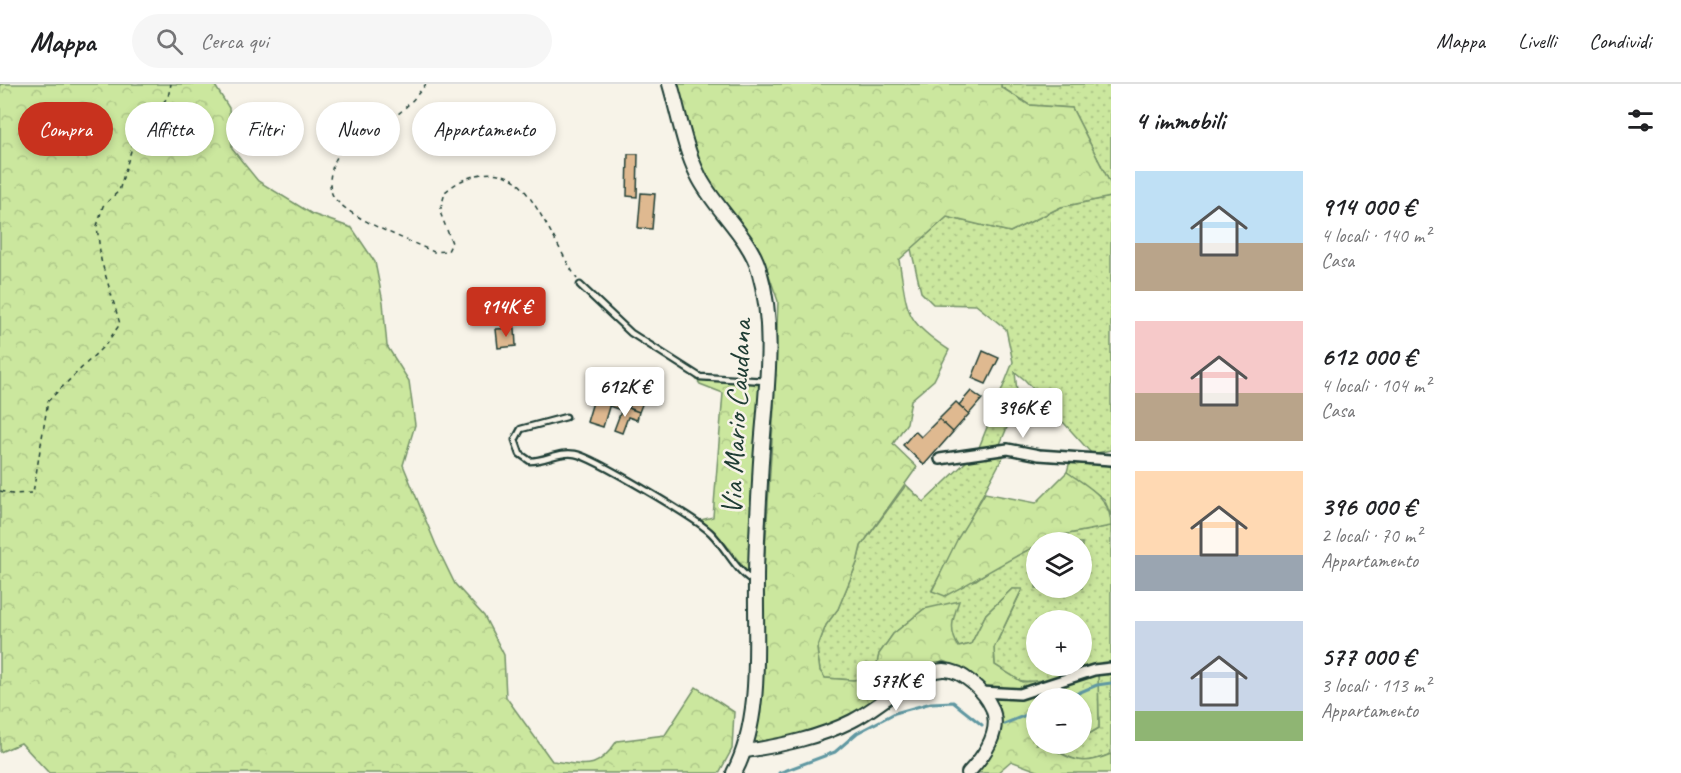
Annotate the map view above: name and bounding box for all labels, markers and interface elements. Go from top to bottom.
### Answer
search box [132,14,552,68]
text: Mappa [30,24,96,59]
icon: search [153,25,186,58]
text: Cerca qui [201,27,268,55]
text: Mappa [1436,28,1485,54]
text: Livelli [1518,28,1556,54]
text: Condividi [1589,28,1651,54]
chip: Compra [18,102,113,156]
chip: Affitta [125,102,214,156]
chip: Filtri [226,102,304,156]
chip: Nuovo [316,102,400,156]
chip: Appartamento [412,102,556,156]
text: 4 immobili [1135,104,1225,137]
icon: filters [1624,104,1657,137]
text: 914 000 € [1321,190,1415,223]
icon: home [1183,195,1255,267]
text: 4 locali · 140 m² [1321,223,1430,248]
text: Casa [1321,248,1354,273]
pin: 914K € [457,287,555,338]
text: 914K € [481,294,531,319]
street label: Via Mario Caudana [712,316,760,516]
text: 612 000 € [1321,340,1416,373]
icon: home [1183,345,1255,417]
pin: 612K € [576,367,674,418]
text: 4 locali · 104 m² [1321,373,1430,398]
text: 612K € [599,374,651,399]
pin: 396K € [974,388,1072,439]
text: 396K € [997,395,1049,420]
text: Casa [1321,398,1354,423]
text: 396 000 € [1321,490,1416,523]
icon: home [1183,495,1255,567]
text: 2 locali · 70 m² [1321,523,1421,548]
map controls [1026,532,1092,754]
button: layers [1026,532,1092,598]
text: Appartamento [1321,548,1418,573]
button: + [1026,610,1092,676]
text: 577 000 € [1321,640,1415,673]
icon: home [1183,645,1255,717]
pin: 577K € [847,661,945,712]
text: 577K € [871,668,921,693]
text: 3 locali · 113 m² [1321,673,1430,698]
button: − [1026,688,1092,754]
text: Appartamento [1321,698,1418,723]

